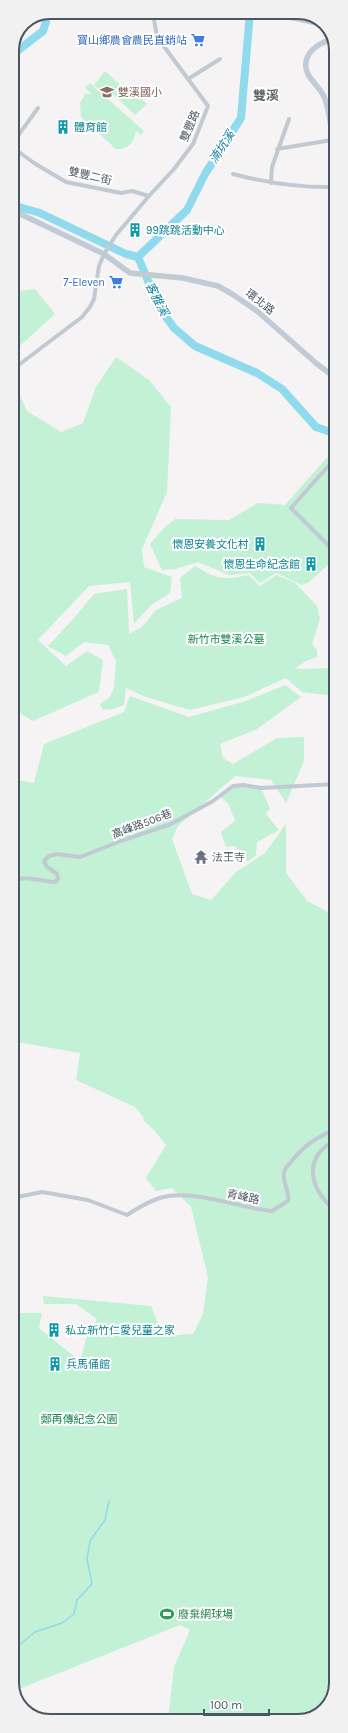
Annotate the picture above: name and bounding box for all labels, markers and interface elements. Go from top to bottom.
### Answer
supermarket icon: 寶山鄉農會農民直銷站 [190,32,206,48]
place label: 寶山鄉農會農民直銷站 [77,34,187,47]
school or university icon: 雙溪國小 [99,84,115,100]
place label: 雙溪國小 [118,86,162,99]
district label: 雙溪 [253,88,279,103]
street label: 雙豐路 [178,108,202,144]
building icon: 體育館 [55,119,71,135]
place label: 體育館 [74,121,107,134]
water label: 湳坑溪 [206,126,239,166]
street label: 雙豐二街 [67,165,113,187]
building icon: 99跳跳活動中心 [127,222,143,238]
place label: 99跳跳活動中心 [146,224,225,237]
supermarket icon: 7-Eleven [108,274,124,290]
place label: 7-Eleven [63,276,105,289]
water label: 客雅溪 [143,280,172,320]
street label: 環北路 [243,287,277,317]
building icon: 懷恩安養文化村 [252,536,268,552]
place label: 懷恩安養文化村 [172,538,249,551]
building icon: 懷恩生命紀念館 [303,556,319,572]
place label: 懷恩生命紀念館 [223,558,300,571]
park label: 新竹市雙溪公墓 [188,633,265,646]
street label: 高峰路506巷 [110,807,174,841]
temple icon: 法王寺 [193,849,209,865]
place label: 法王寺 [212,851,245,864]
street label: 青峰路 [226,1187,260,1207]
building icon: 私立新竹仁愛兒童之家 [46,1322,62,1338]
place label: 私立新竹仁愛兒童之家 [65,1324,175,1337]
building icon: 兵馬俑館 [47,1356,63,1372]
place label: 兵馬俑館 [66,1358,110,1371]
park label: 鄭再傳紀念公園 [41,1413,118,1426]
sports icon: 廢棄網球場 [159,1606,175,1622]
place label: 廢棄網球場 [178,1608,233,1621]
scale bar [204,1691,269,1717]
text: 100 m [210,1698,242,1712]

